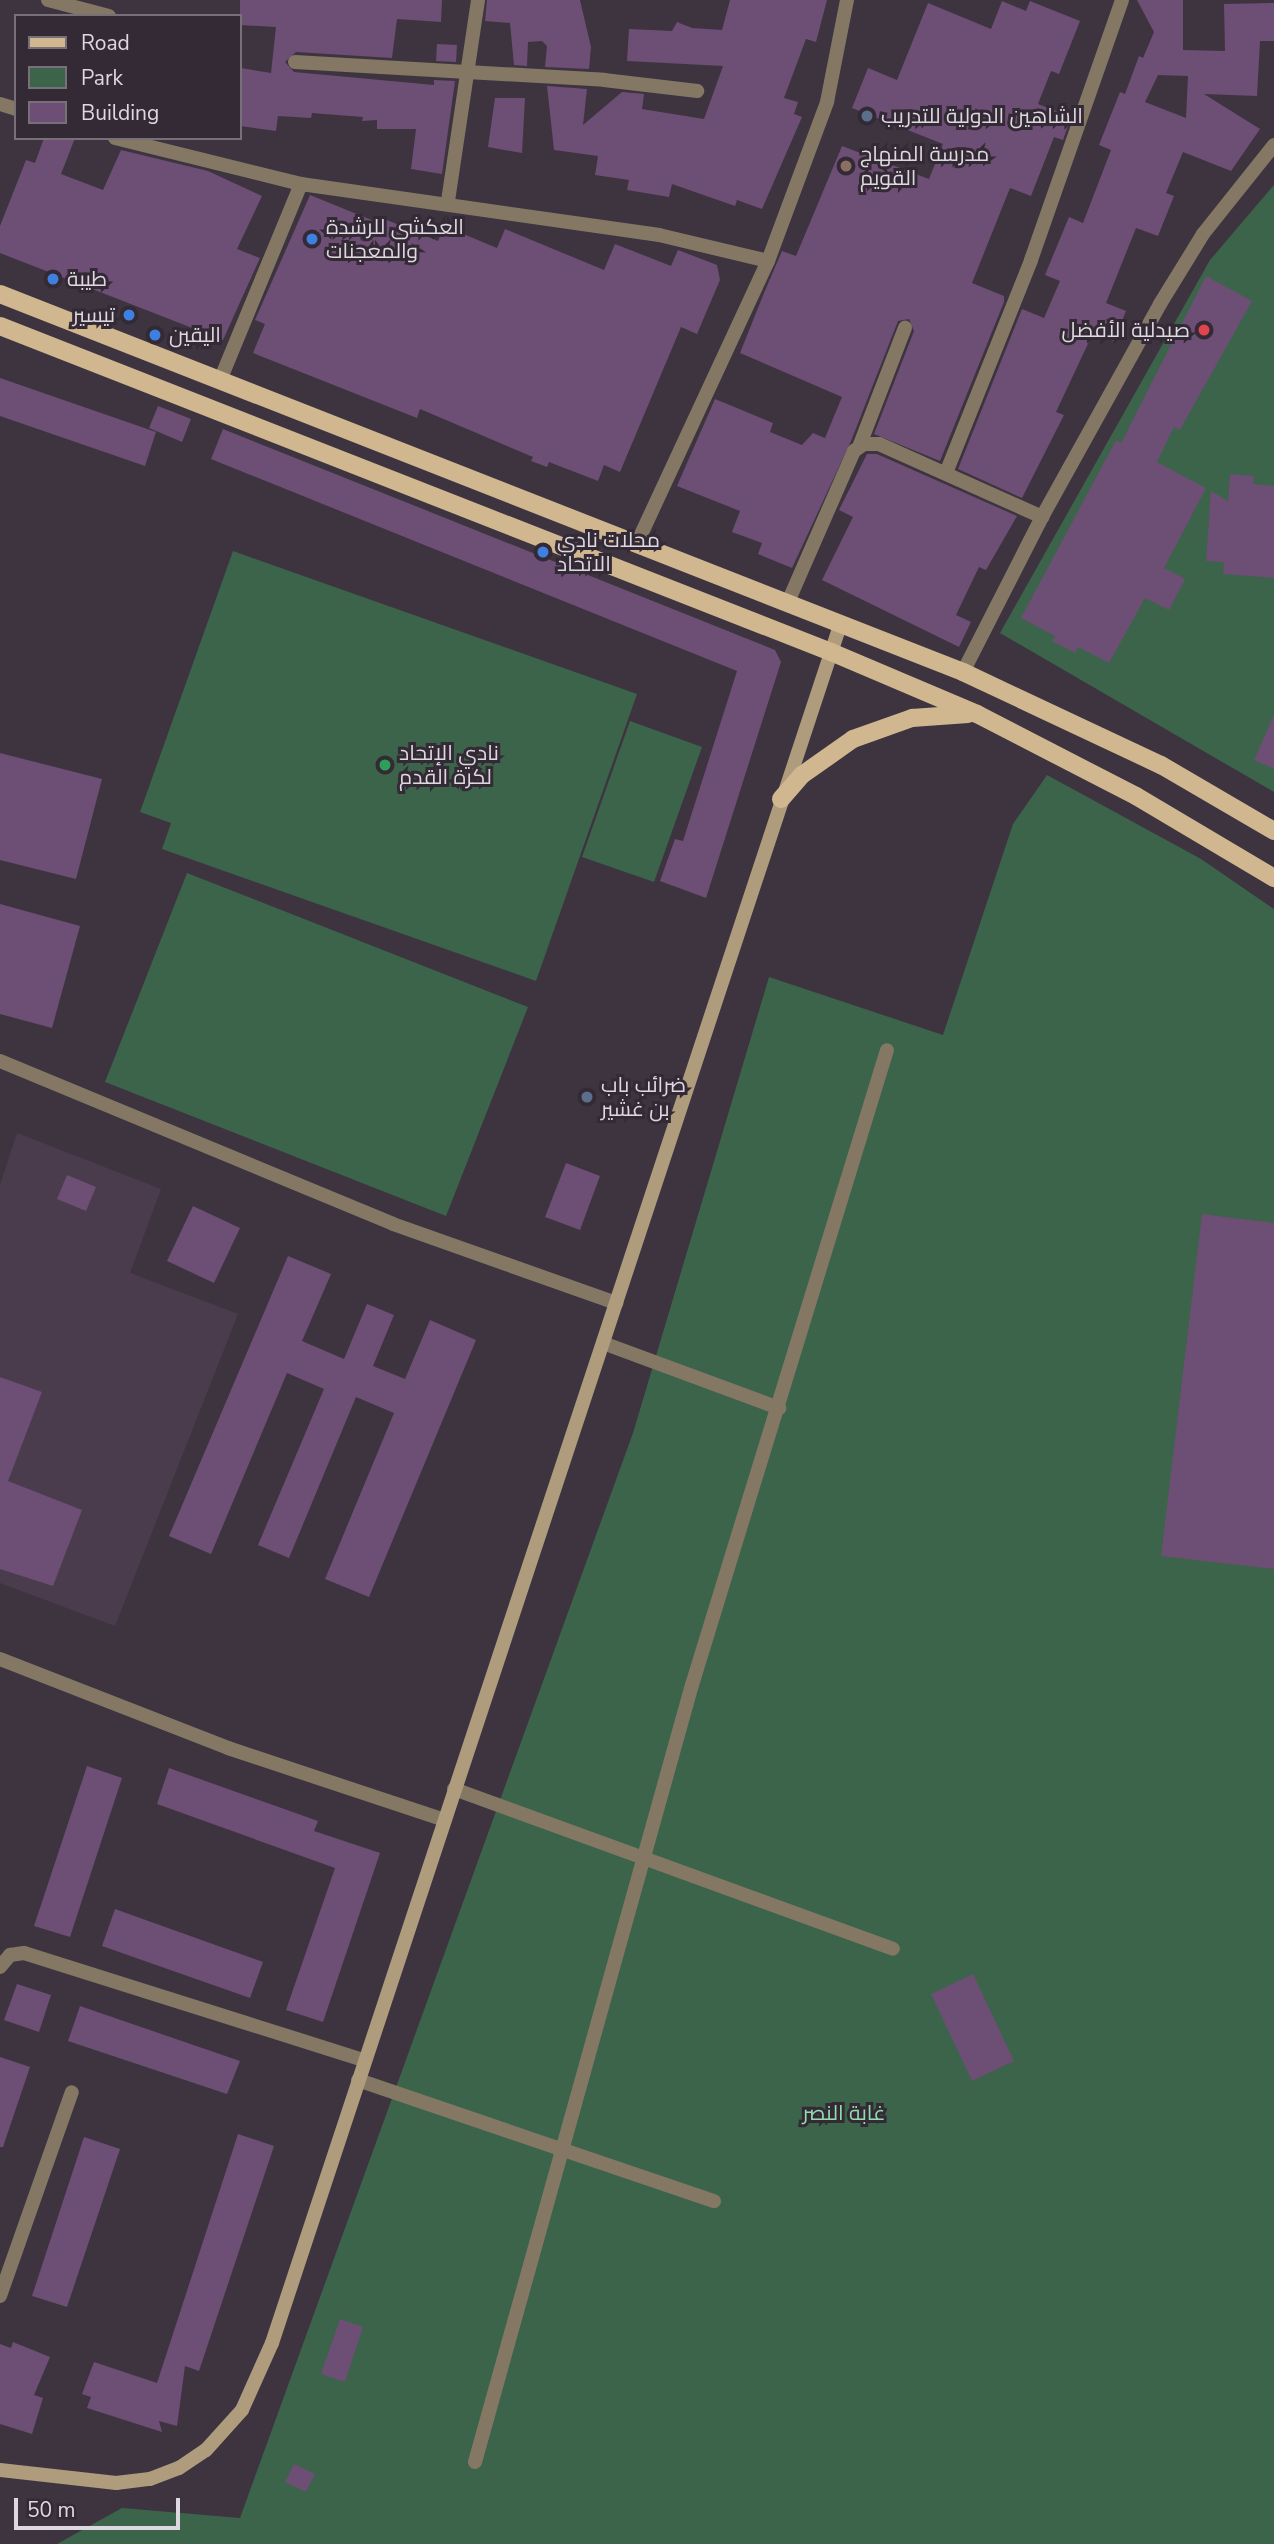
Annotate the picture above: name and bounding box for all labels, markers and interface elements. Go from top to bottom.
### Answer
legend [14,14,242,140]
text: Road [81,29,130,57]
text: Park [81,64,123,92]
text: Building [81,99,159,127]
place label: الشاهين الدولية للتدريب [881,103,1083,129]
marker: الشاهين الدولية للتدريب [859,108,875,124]
place label: مدرسة المنهاج القويم [860,141,989,191]
marker: مدرسة المنهاج القويم [838,158,854,174]
place label: العكشي للرشدة والمعجنات [326,214,464,264]
marker: العكشي للرشدة والمعجنات [304,231,320,247]
place label: طيبة [67,266,107,292]
marker: طيبة [45,271,61,287]
place label: تيسير [73,302,115,328]
marker: تيسير [121,307,137,323]
place label: صيدلية الأفضل [1061,317,1190,343]
place label: اليقين [169,322,221,348]
marker: صيدلية الأفضل [1196,322,1212,338]
marker: اليقين [147,327,163,343]
place label: محلات نادي الاتحاد [557,527,660,577]
marker: محلات نادي الاتحاد [535,544,551,560]
place label: نادي الإتحاد لكرة القدم [399,740,499,790]
marker: نادي الإتحاد لكرة القدم [377,757,393,773]
place label: ضرائب باب بن غشير [601,1072,686,1122]
marker: ضرائب باب بن غشير [579,1089,595,1105]
park label: غابة النصر [803,2100,885,2126]
scale bar [18,2484,184,2528]
text: 50 m [27,2496,76,2524]

